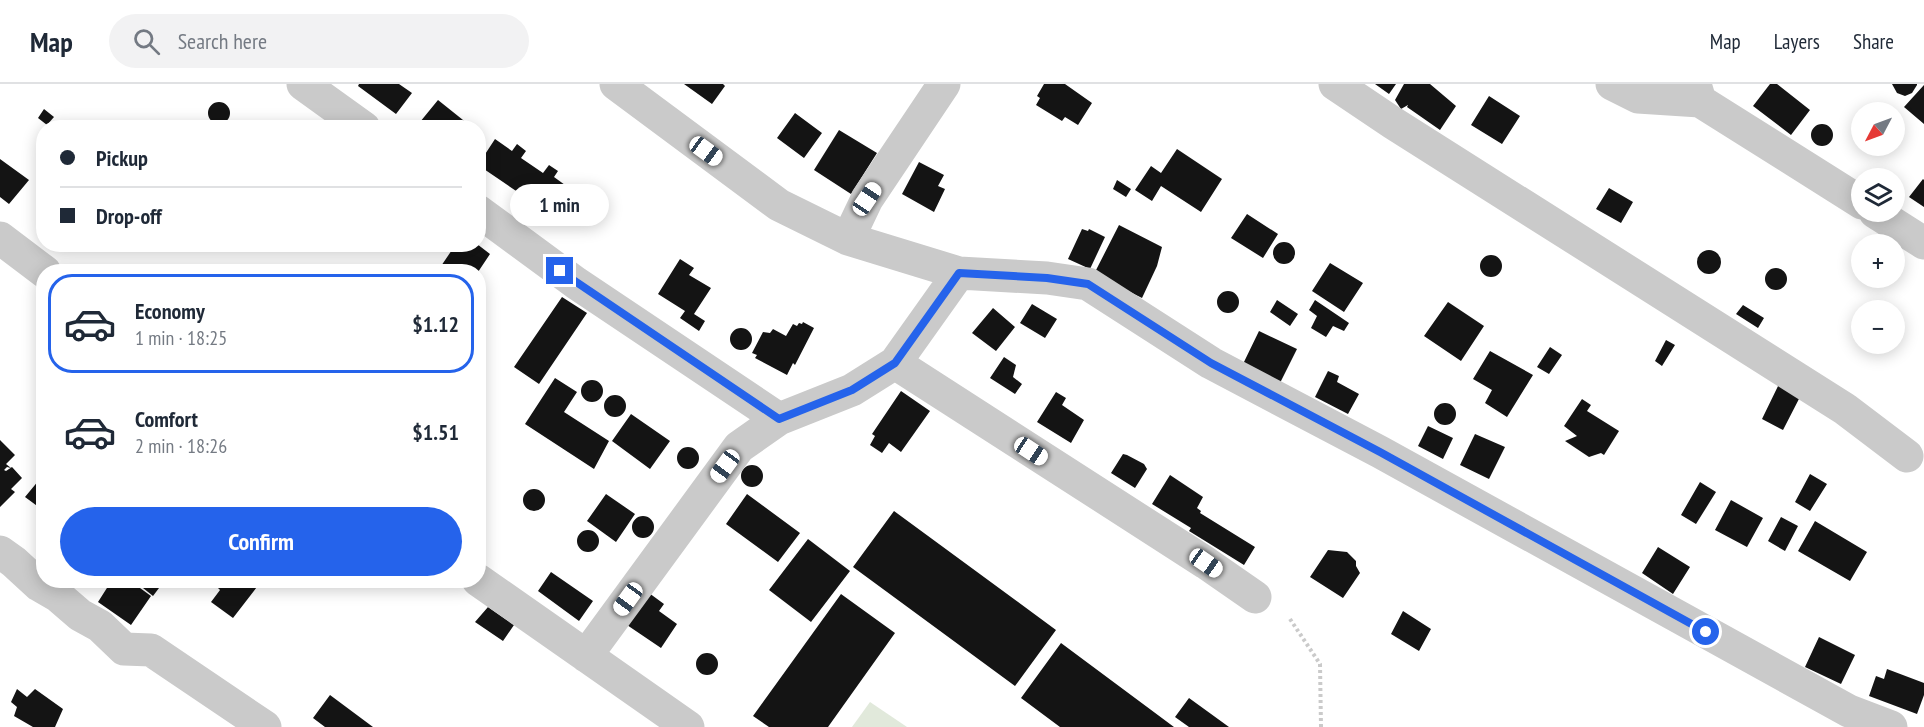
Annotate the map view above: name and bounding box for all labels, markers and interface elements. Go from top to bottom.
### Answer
search box [109,14,529,68]
text: Map [30,23,73,60]
icon: search [130,25,163,58]
text: Search here [178,27,267,55]
text: Map [1710,28,1741,55]
text: Layers [1774,28,1820,55]
text: Share [1853,28,1894,55]
north arrow [1851,102,1905,156]
map controls [1851,102,1905,354]
car [686,133,726,169]
text: Pickup [96,144,148,172]
button: layers [1851,168,1905,222]
car [849,179,885,219]
callout: 1 min [510,184,610,226]
text: 1 min [539,192,580,218]
text: Drop-off [96,202,162,230]
button: + [1851,234,1905,288]
route end [546,257,573,284]
icon: car [63,297,117,351]
text: Economy [135,297,205,325]
button: − [1851,300,1905,354]
text: $1.12 [412,310,459,338]
text: 1 min · 18:25 [135,325,227,351]
icon: car [63,405,117,459]
text: Comfort [135,405,198,433]
text: $1.51 [412,418,459,446]
text: 2 min · 18:26 [135,433,227,459]
car [1011,434,1051,468]
car [707,446,743,486]
button: Confirm [60,507,462,576]
car [1186,545,1226,581]
car [610,579,646,619]
route start [1692,618,1719,645]

